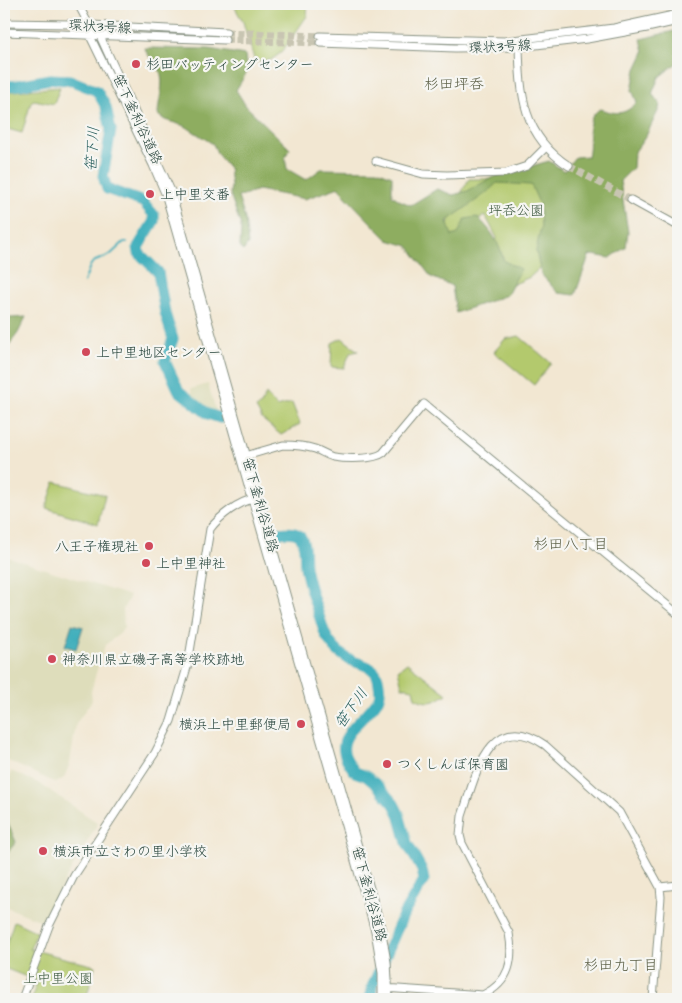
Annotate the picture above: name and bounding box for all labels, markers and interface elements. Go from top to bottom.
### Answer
street label: 環状3号線 [68,15,132,39]
street label: 環状3号線 [468,35,532,59]
place label: 杉田バッティングセンター [146,55,313,75]
marker: 杉田バッティングセンター [130,58,142,70]
street label: 笹下釜利谷道路 [107,71,167,168]
district label: 杉田坪呑 [424,74,484,95]
water label: 笹下川 [80,126,105,172]
place label: 上中里交番 [160,185,230,205]
marker: 上中里交番 [144,188,156,200]
park label: 坪呑公園 [488,201,544,221]
place label: 上中里地区センター [96,343,221,363]
marker: 上中里地区センター [80,346,92,358]
street label: 笹下釜利谷道路 [237,455,283,555]
district label: 杉田八丁目 [533,534,609,555]
place label: 八王子権現社 [55,537,139,557]
marker: 八王子権現社 [143,540,155,552]
place label: 上中里神社 [156,554,226,574]
marker: 上中里神社 [140,557,152,569]
place label: 神奈川県立磯子高等学校跡地 [62,650,244,670]
marker: 神奈川県立磯子高等学校跡地 [46,653,58,665]
water label: 笹下川 [330,684,373,733]
place label: 横浜上中里郵便局 [179,715,291,735]
marker: 横浜上中里郵便局 [295,718,307,730]
place label: つくしんぼ保育園 [397,755,509,775]
marker: つくしんぼ保育園 [381,758,393,770]
place label: 横浜市立さわの里小学校 [53,842,207,862]
street label: 笹下釜利谷道路 [347,844,391,944]
marker: 横浜市立さわの里小学校 [37,845,49,857]
district label: 杉田九丁目 [583,955,659,976]
park label: 上中里公園 [23,969,93,989]

